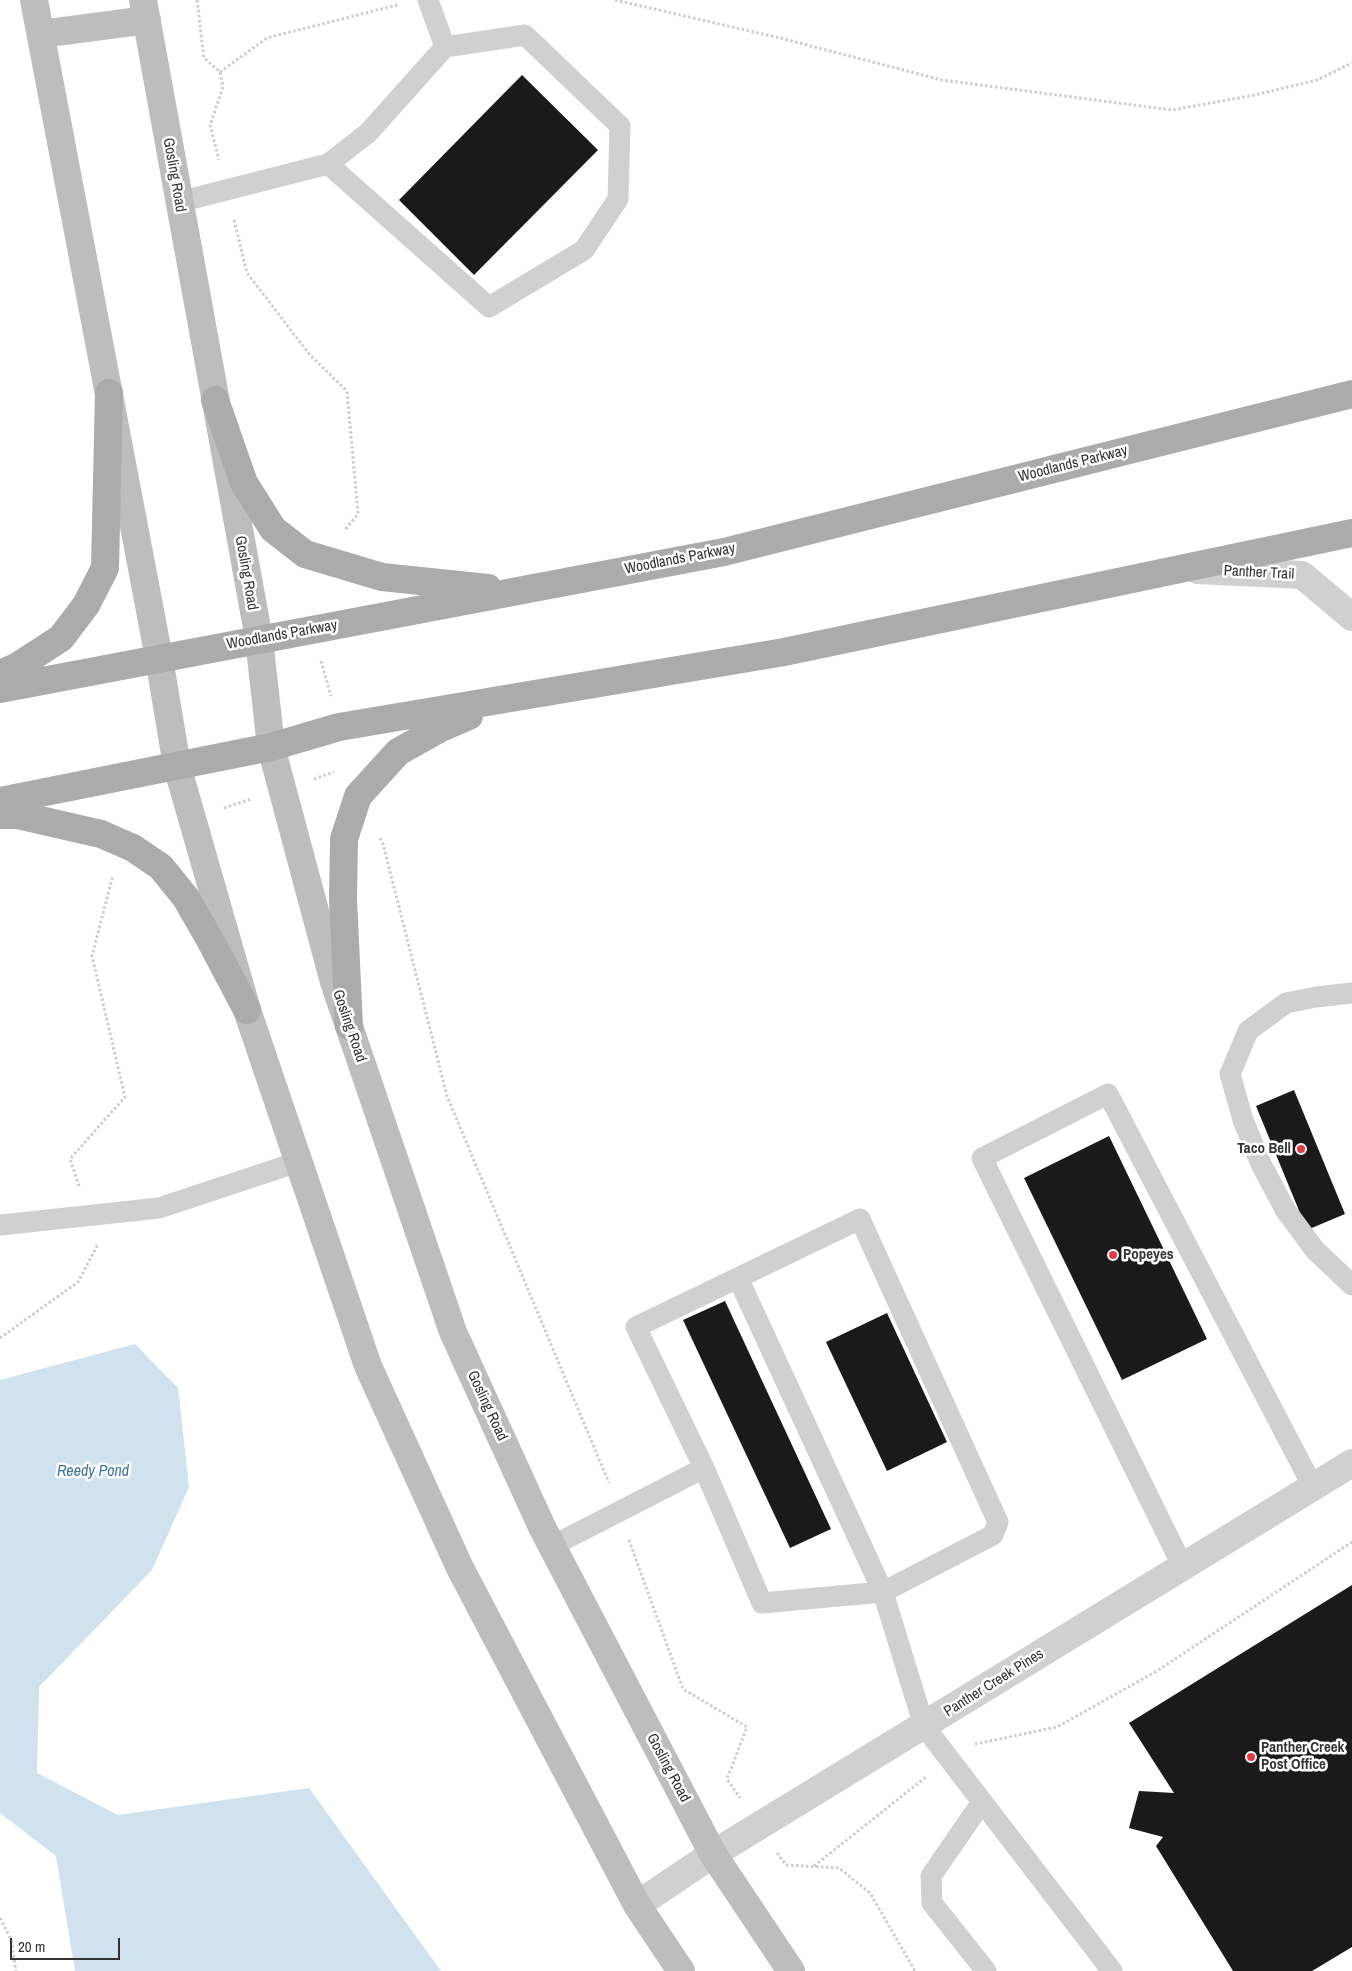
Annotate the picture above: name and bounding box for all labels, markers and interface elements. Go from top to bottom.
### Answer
street label: Gosling Road [159,136,189,214]
street label: Woodlands Parkway [1017,442,1129,486]
street label: Gosling Road [231,534,261,612]
street label: Woodlands Parkway [623,539,737,579]
street label: Panther Trail [1223,562,1295,584]
street label: Woodlands Parkway [225,616,339,654]
street label: Gosling Road [328,988,370,1064]
place label: Taco Bell [1237,1140,1291,1158]
marker: Taco Bell [1295,1143,1307,1155]
place label: Popeyes [1123,1246,1174,1264]
marker: Popeyes [1107,1249,1119,1261]
street label: Gosling Road [463,1368,511,1444]
water label: Reedy Pond [57,1462,129,1482]
street label: Panther Creek Pines [941,1645,1047,1721]
street label: Gosling Road [642,1731,694,1805]
place label: Panther Creek Post Office [1261,1739,1344,1774]
marker: Panther Creek Post Office [1245,1751,1257,1763]
scale bar [12,1928,122,1960]
text: 20 m [18,1936,45,1957]

